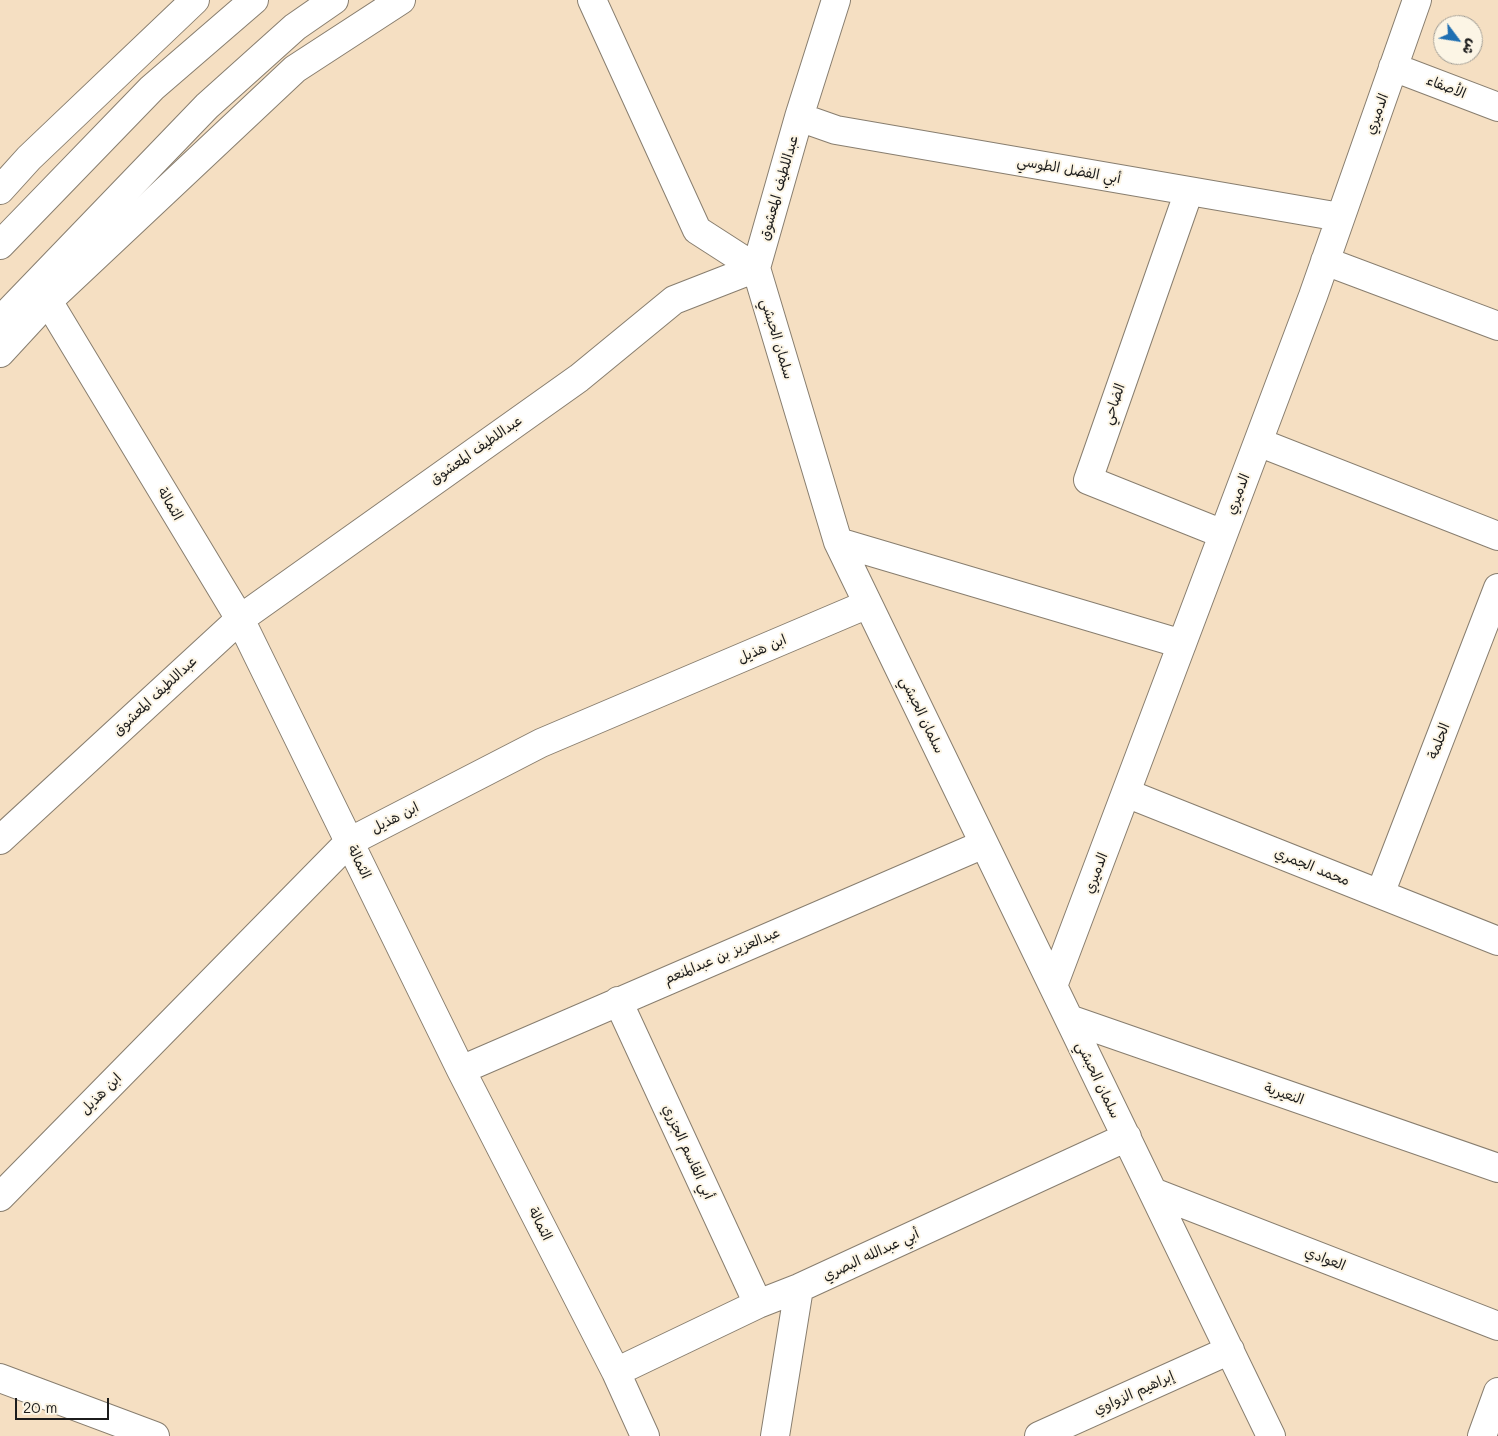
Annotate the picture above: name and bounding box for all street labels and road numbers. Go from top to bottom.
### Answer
street label: الأصفاء [1424,72,1468,102]
street label: الدميري [1362,91,1392,137]
street label: عبداللطيف المعشوق [756,134,802,242]
street label: أبي الفضل الطوسي [1016,153,1122,187]
street label: سلمان الحبشي [757,297,797,381]
street label: الضاحي [1099,381,1129,427]
street label: عبداللطيف المعشوق [427,412,525,488]
street label: الدميري [1223,471,1253,517]
street label: الثمالة [154,485,186,523]
street label: ابن هذيل [735,631,789,667]
street label: عبداللطيف المعشوق [110,653,200,739]
street label: سلمان الحبشي [896,674,948,756]
street label: الحلمة [1425,721,1453,761]
street label: ابن هذيل [368,799,422,837]
street label: الثمالة [344,842,374,882]
street label: محمد الجمري [1272,844,1352,890]
street label: الدميري [1081,850,1111,896]
street label: عبدالعزيز بن عبدالمنعم [662,924,782,988]
street label: سلمان الحبشي [1072,1039,1124,1121]
street label: ابن هذيل [77,1070,125,1118]
street label: النعيرية [1262,1079,1306,1109]
street label: أبي القاسم الجزري [659,1102,717,1202]
street label: الثمالة [525,1204,555,1244]
street label: أبي عبدالله البصري [820,1225,922,1285]
street label: العوادي [1302,1244,1348,1274]
street label: إبراهيم الزواوي [1091,1368,1177,1418]

